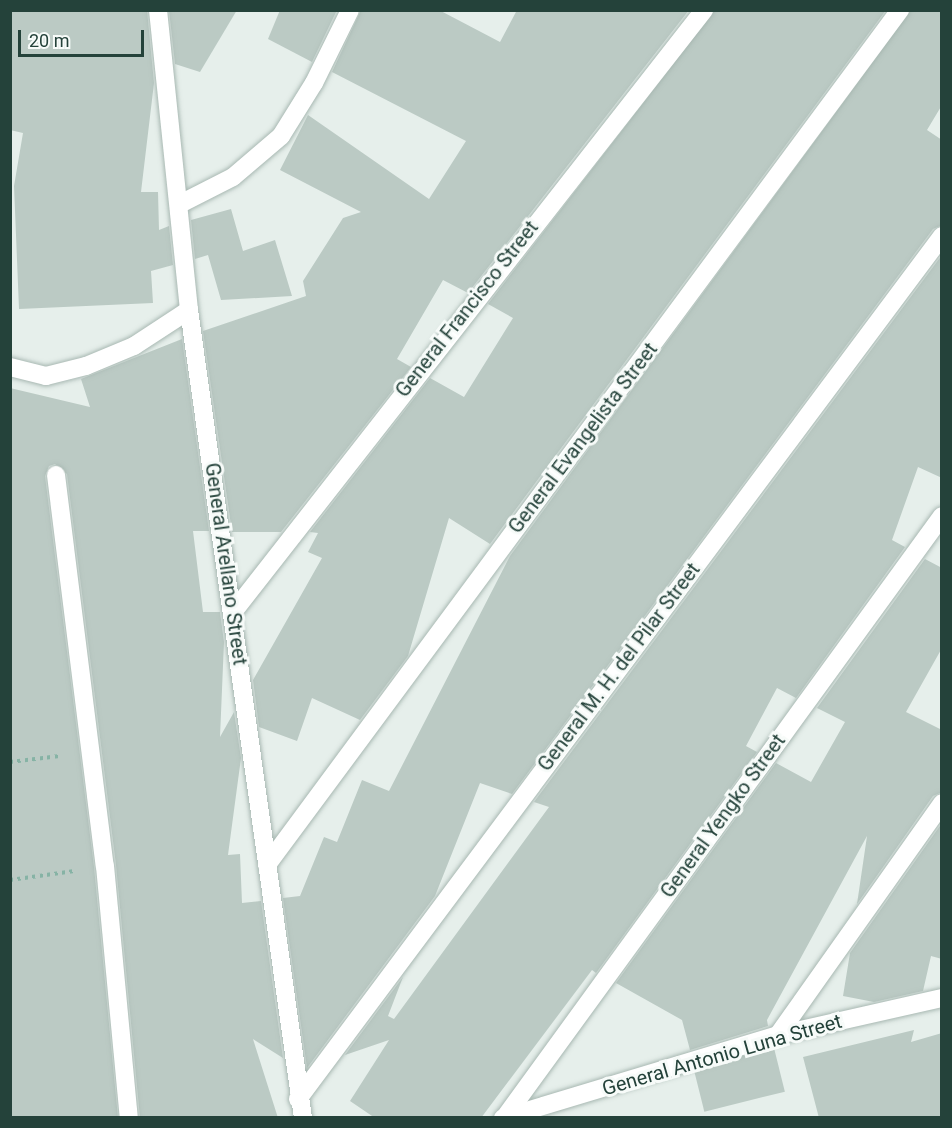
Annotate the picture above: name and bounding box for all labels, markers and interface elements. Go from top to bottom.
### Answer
scale bar [21,18,147,56]
text: 20 m [29,30,69,51]
street label: General Francisco Street [391,216,543,402]
street label: General Evangelista Street [503,338,663,538]
street label: General Arellano Street [200,461,252,667]
street label: General M. H. del Pilar Street [533,558,705,776]
street label: General Yengko Street [656,729,790,903]
street label: General Antonio Luna Street [599,1009,845,1101]

